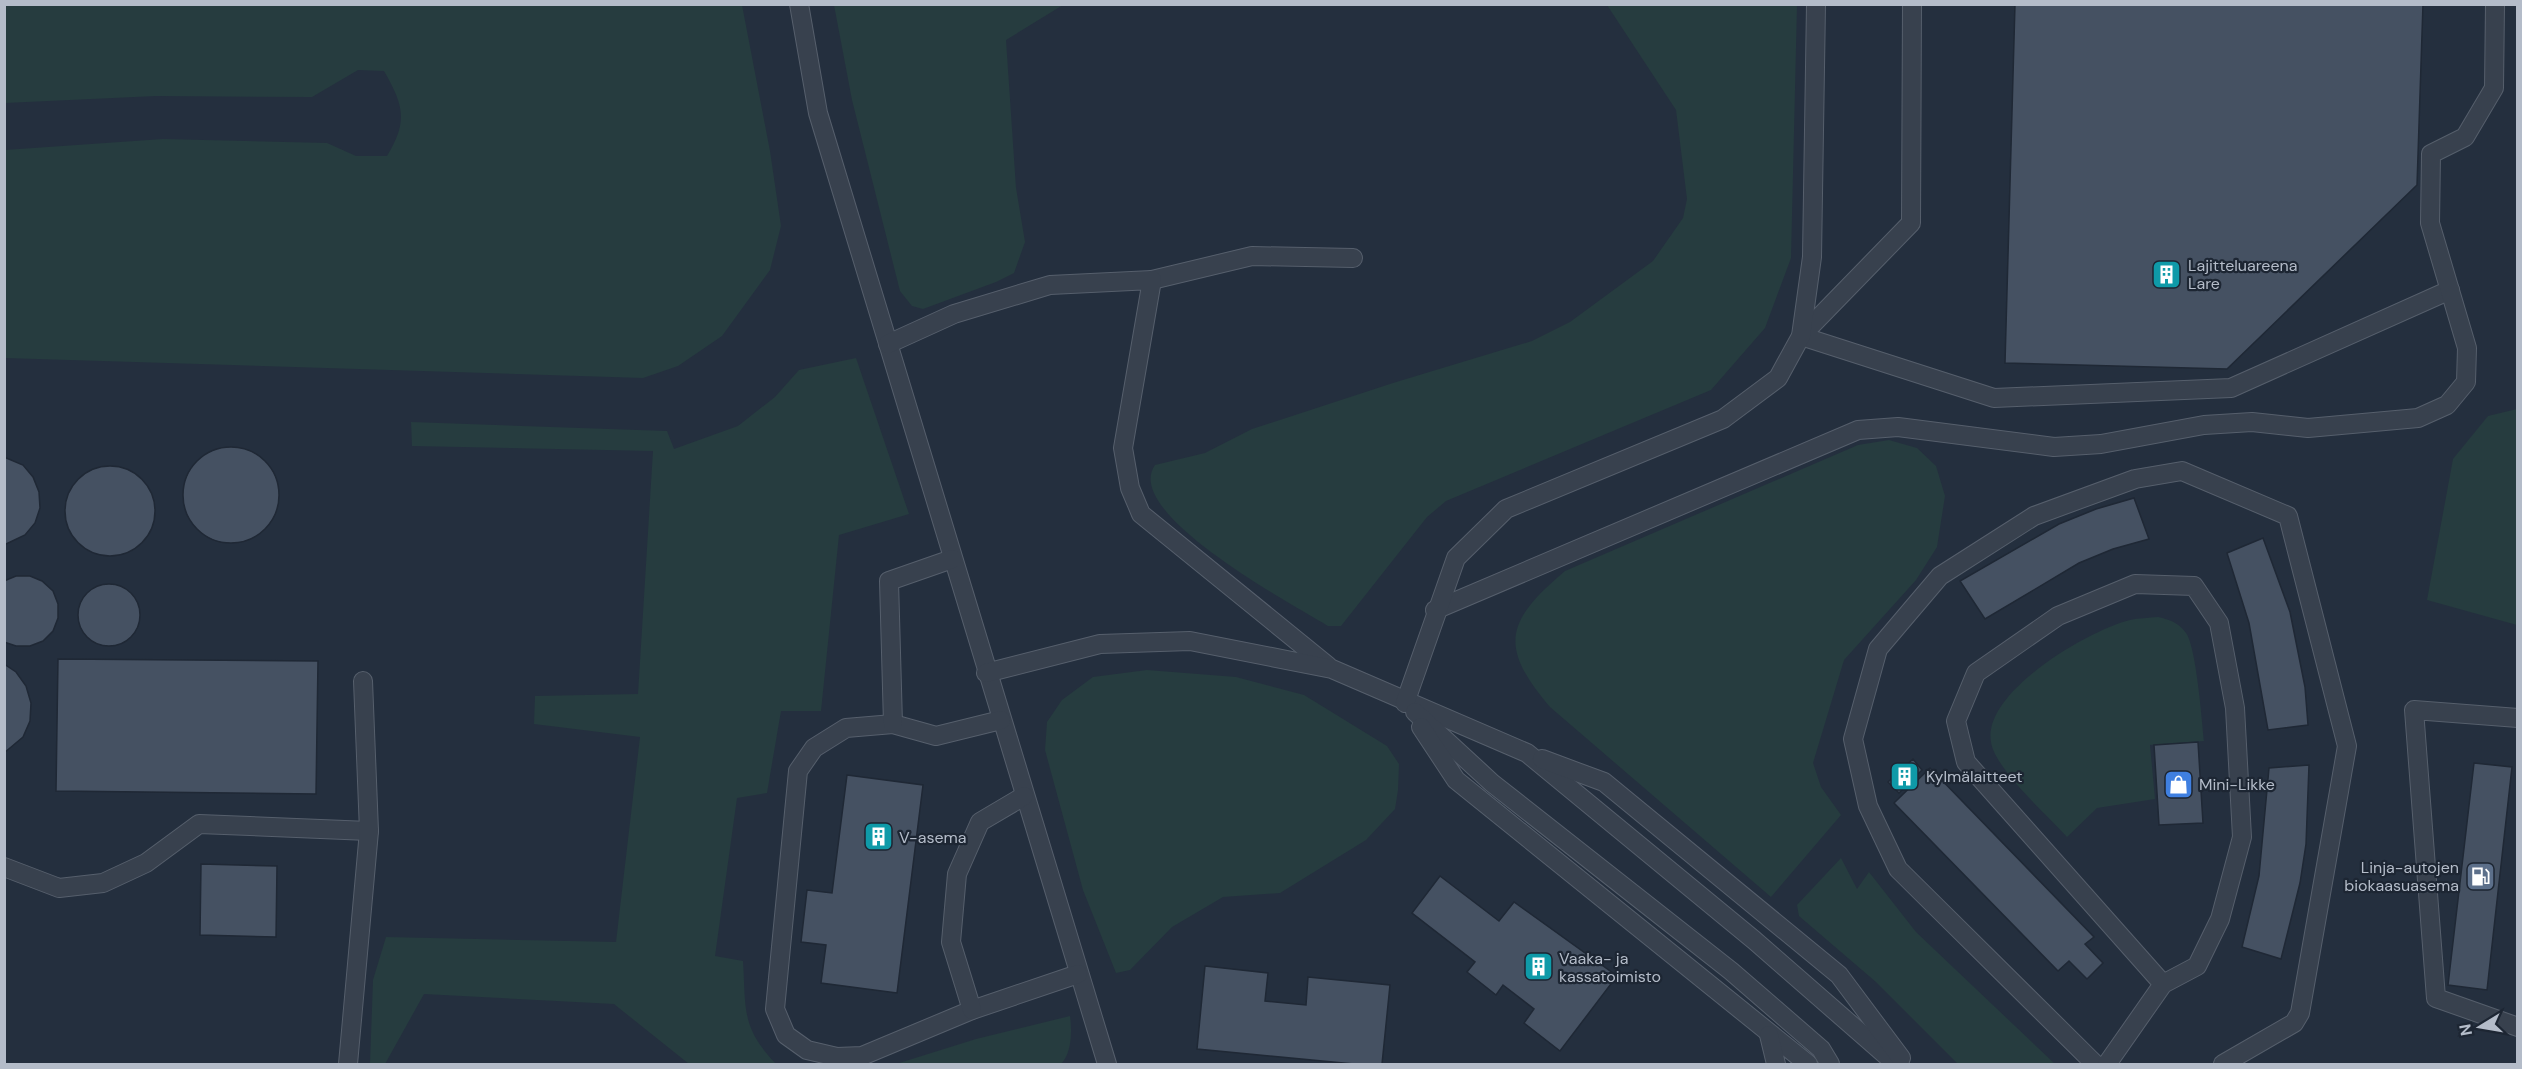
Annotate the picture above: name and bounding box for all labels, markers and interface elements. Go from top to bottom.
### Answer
place label: Lajitteluareena Lare [2188,255,2297,294]
building icon: Lajitteluareena Lare [2151,258,2183,290]
building icon: Kylmälaitteet [1889,760,1921,792]
place label: Kylmälaitteet [1926,766,2023,787]
shop icon: Mini-Likke [2162,768,2194,800]
place label: Mini-Likke [2199,774,2275,795]
building icon: V-asema [862,821,894,853]
place label: V-asema [899,827,967,848]
place label: Linja-autojen biokaasuasema [2344,857,2459,896]
fuel station icon: Linja-autojen biokaasuasema [2464,860,2496,892]
place label: Vaaka- ja kassatoimisto [1559,948,1661,987]
building icon: Vaaka- ja kassatoimisto [1522,951,1554,983]
north arrow [2450,997,2510,1057]
text: N [2454,1022,2477,1037]

